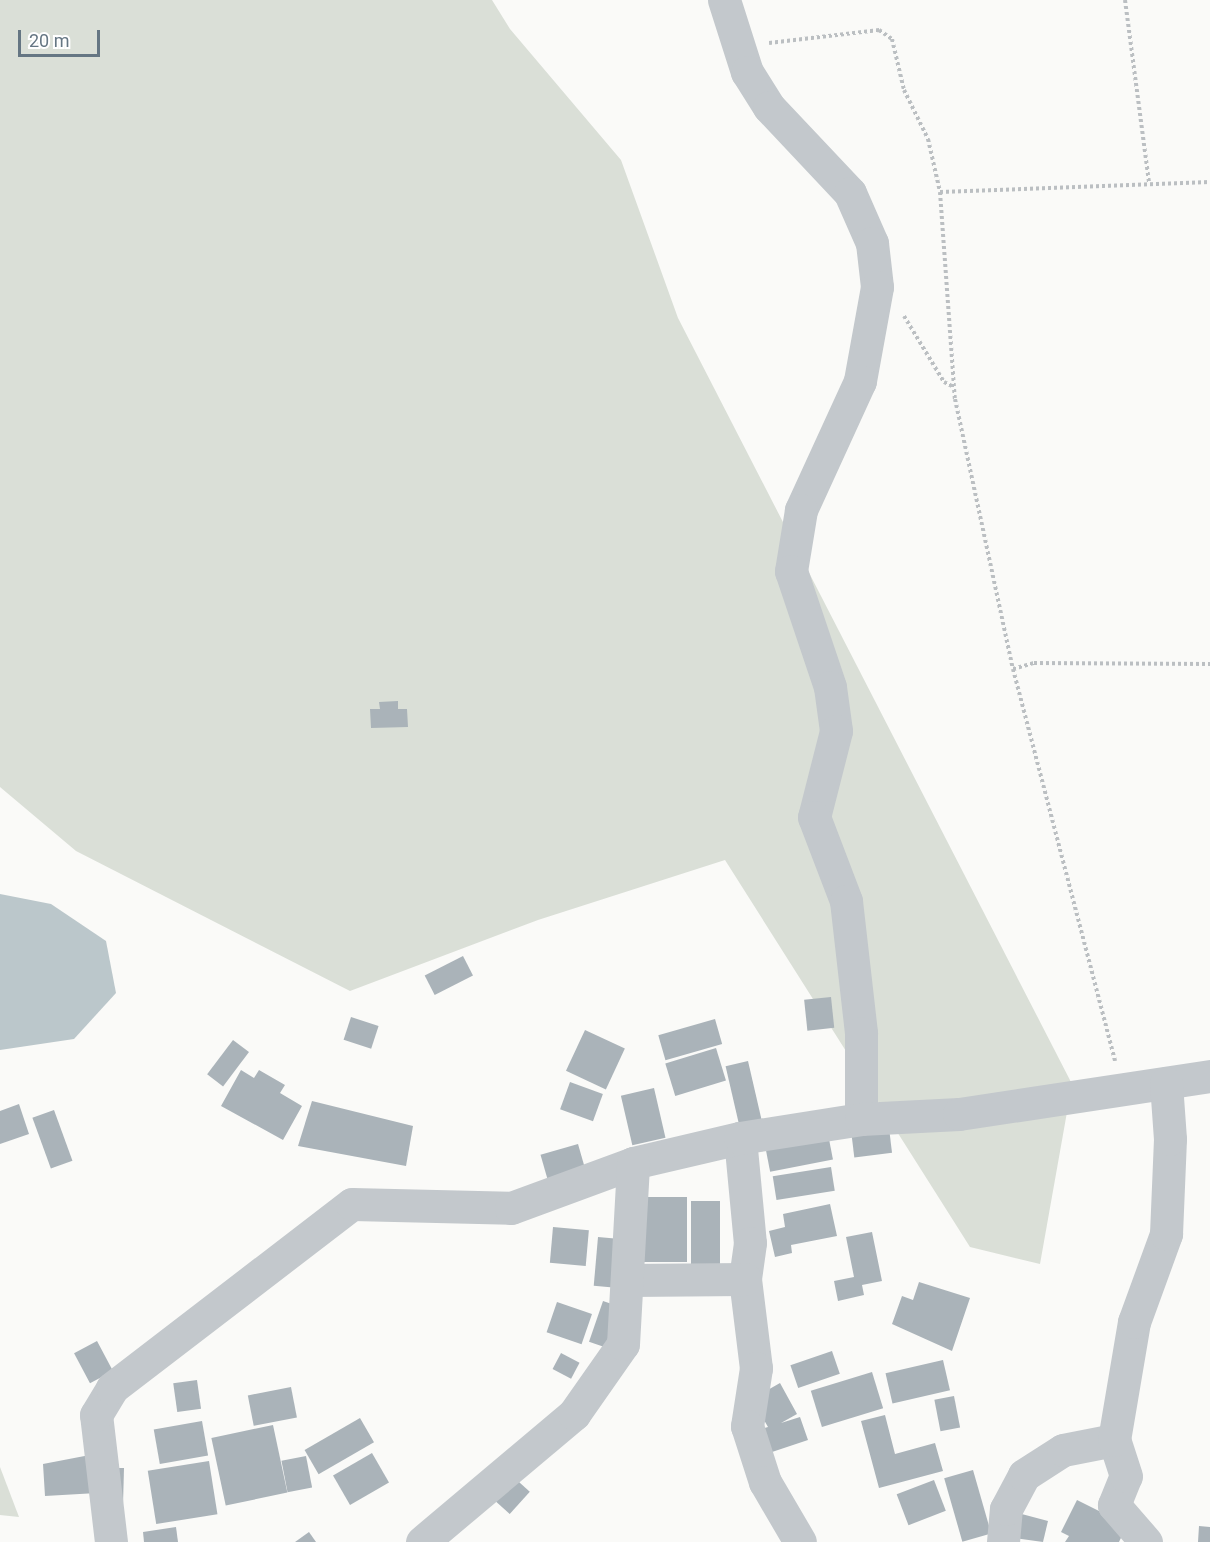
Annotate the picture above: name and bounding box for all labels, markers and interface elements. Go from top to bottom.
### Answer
scale bar [21,18,104,56]
text: 20 m [29,30,69,51]

